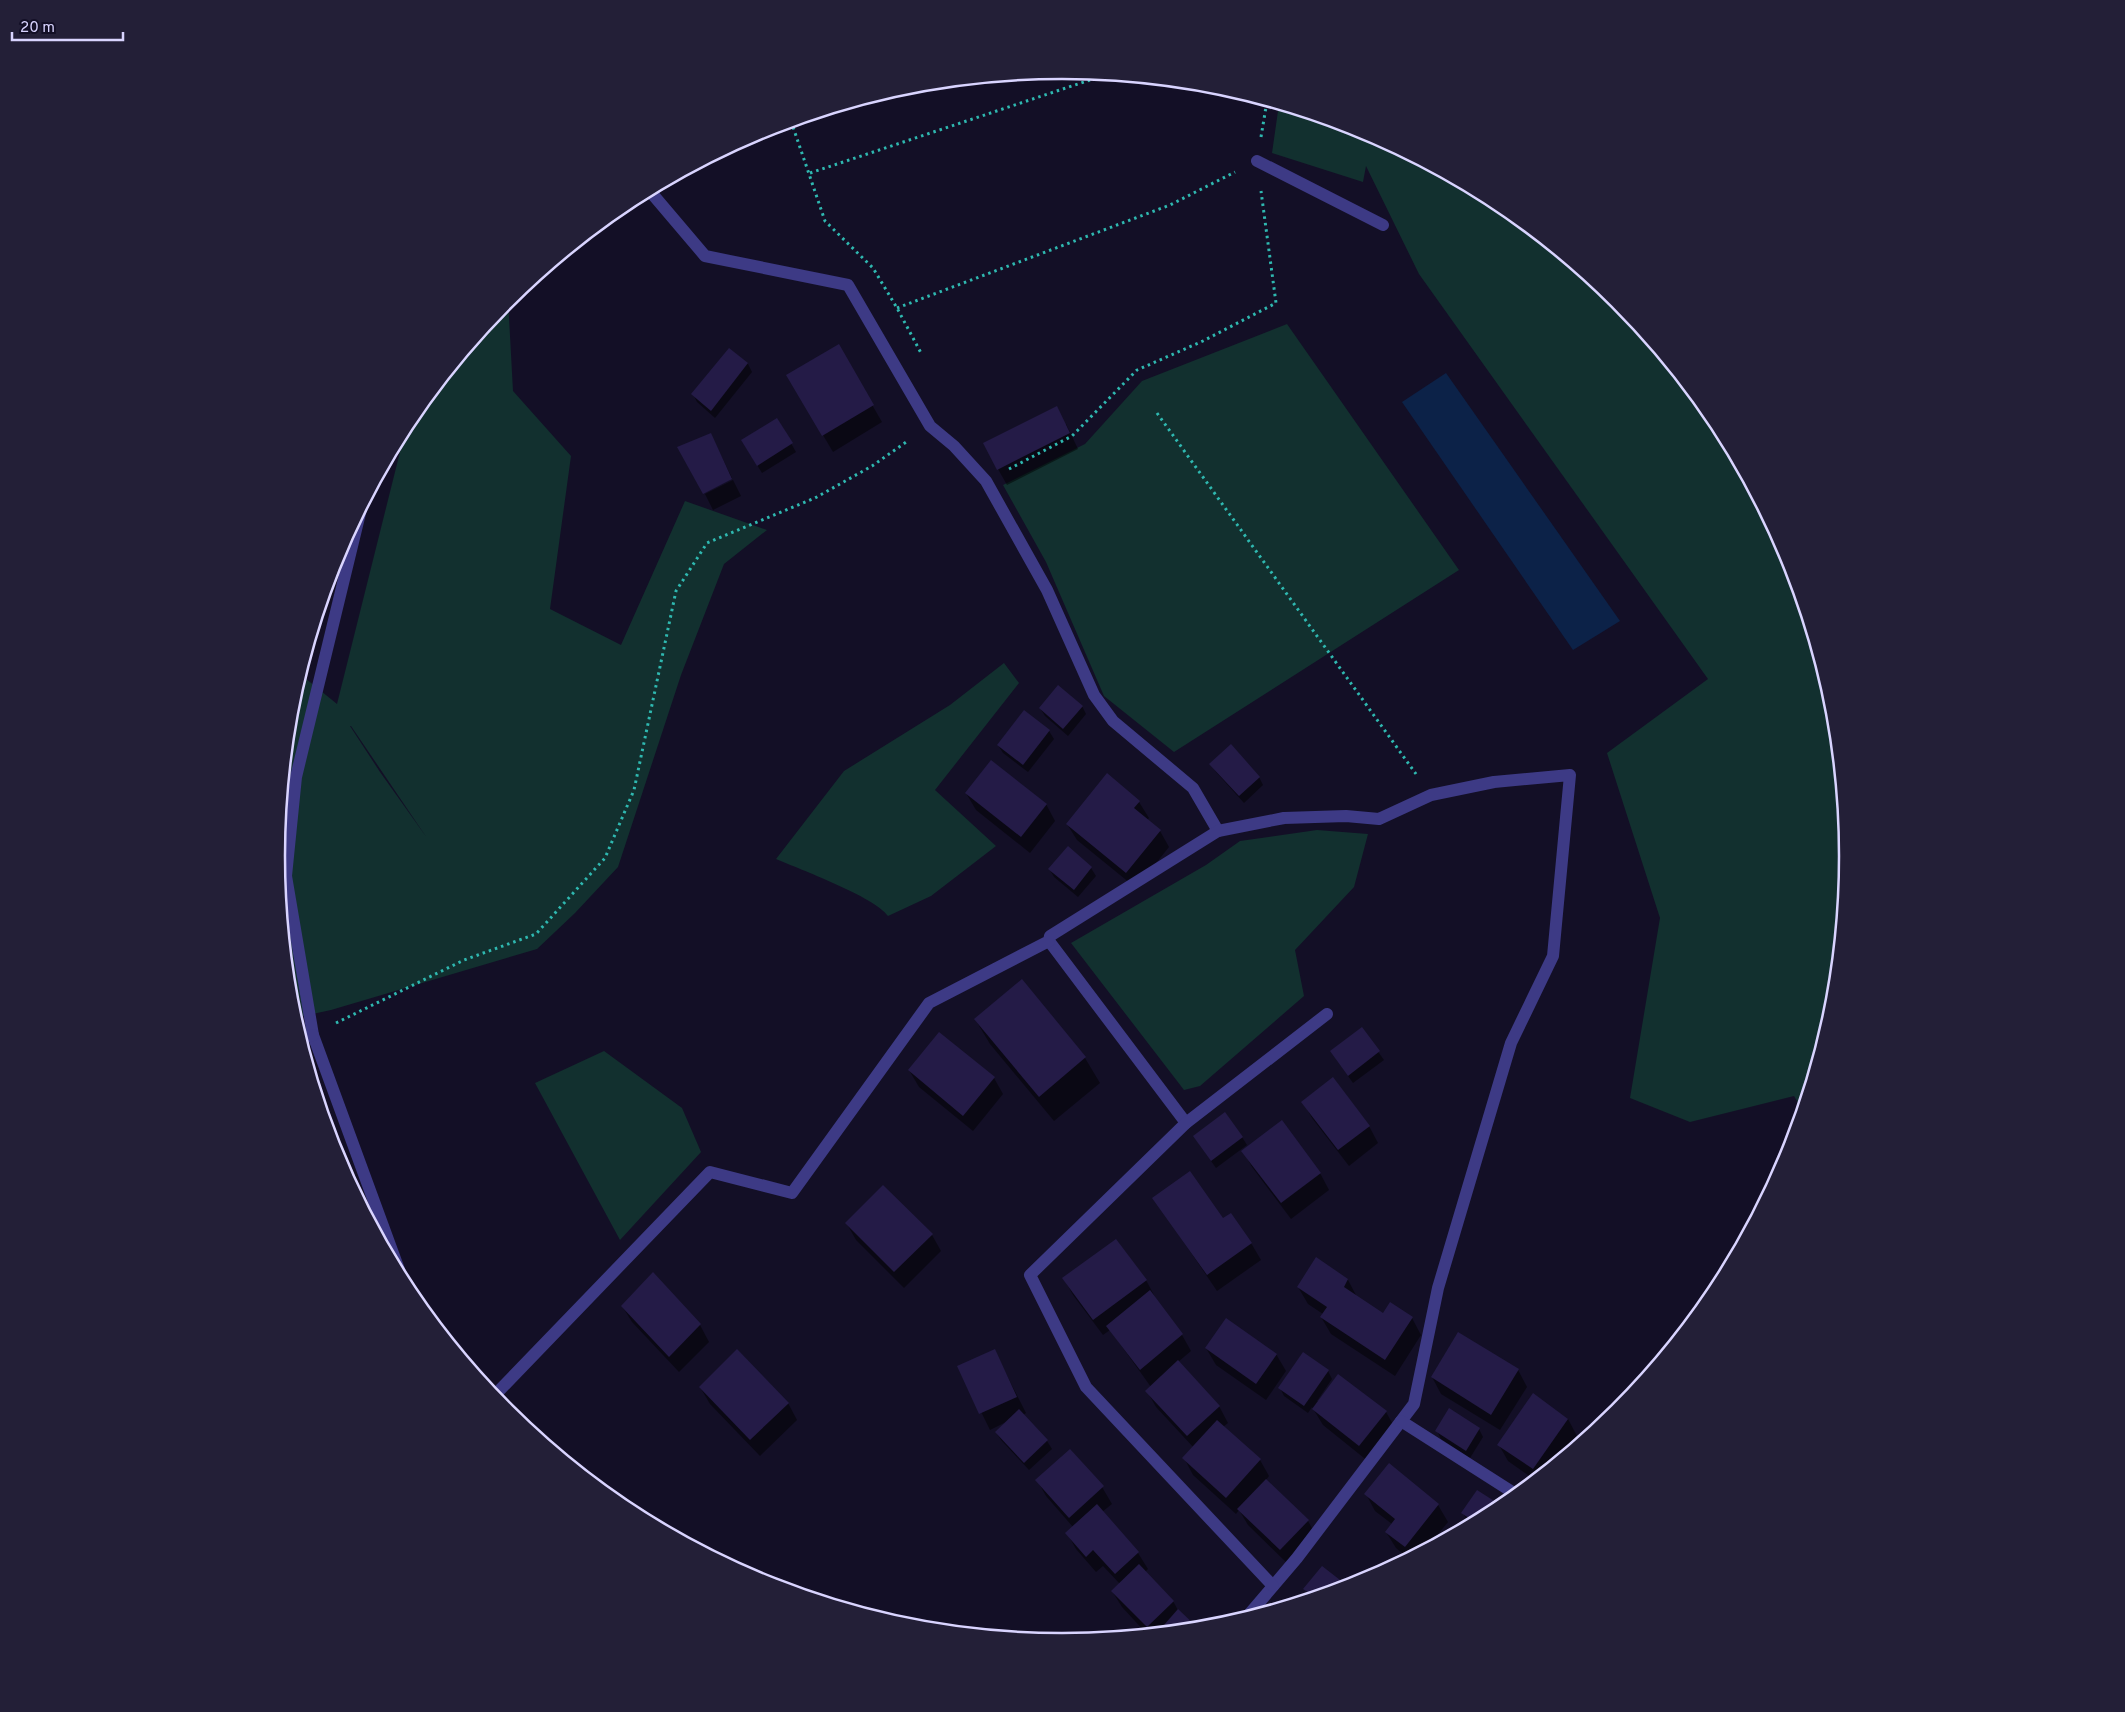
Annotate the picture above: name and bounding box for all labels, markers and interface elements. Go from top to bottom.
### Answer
scale bar [12,10,124,42]
text: 20 m [20,19,55,38]

